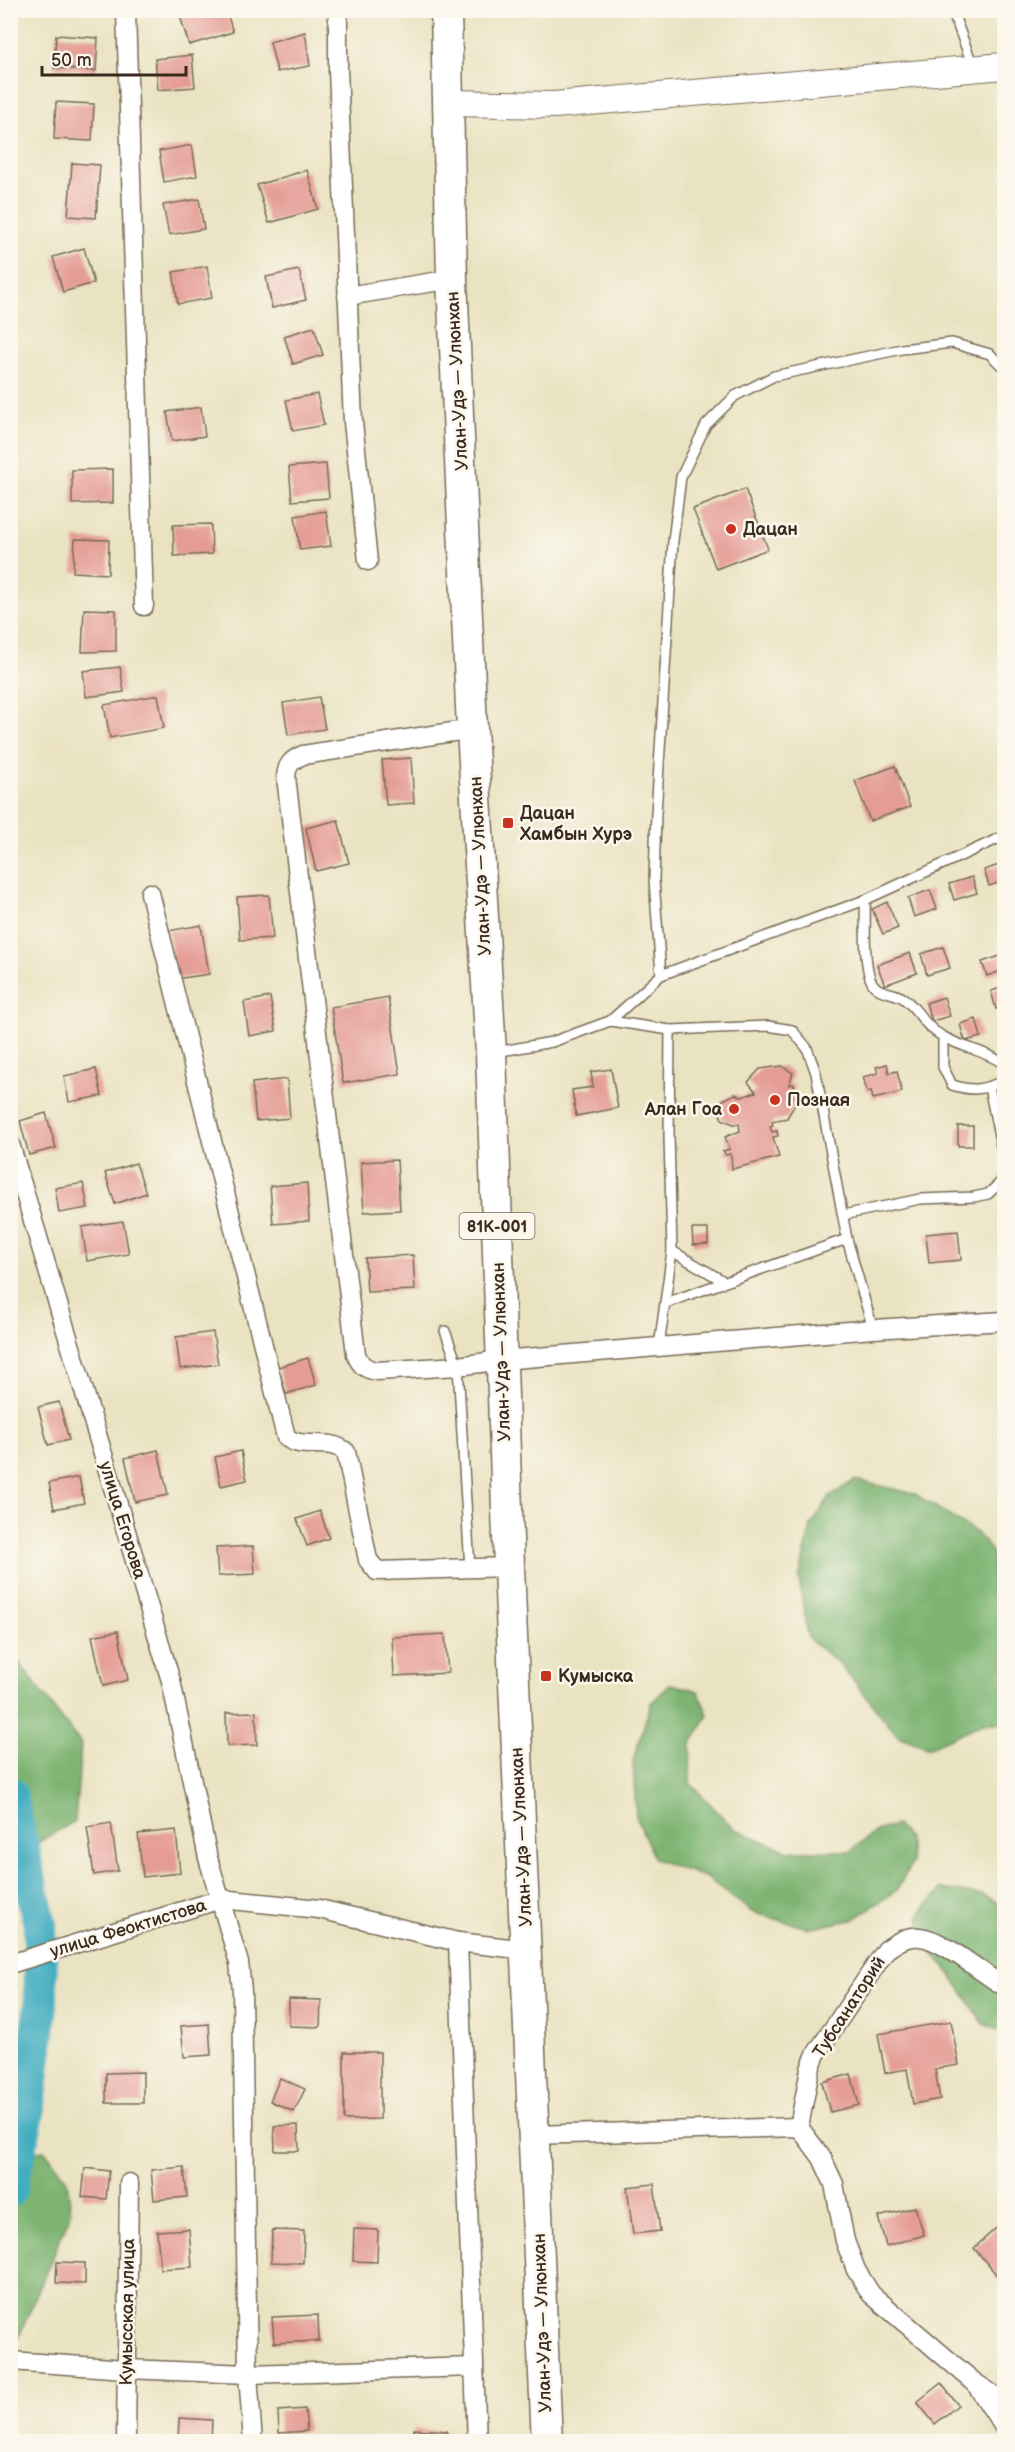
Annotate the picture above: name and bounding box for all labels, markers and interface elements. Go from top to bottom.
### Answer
scale bar [42,39,186,77]
text: 50 m [51,50,92,71]
street label: Улан-Удэ — Улюнхан [442,291,473,471]
place label: Дацан [743,519,798,540]
marker: Дацан [724,522,738,536]
street label: Улан-Удэ — Улюнхан [465,776,496,956]
place label: Дацан Хамбын Хурэ [519,803,632,845]
marker: Дацан Хамбын Хурэ [501,816,515,830]
place label: Позная [787,1090,850,1111]
marker: Позная [768,1093,782,1107]
place label: Алан Гоа [644,1099,723,1120]
marker: Алан Гоа [727,1102,741,1116]
road number: 81К-001 [460,1213,534,1239]
street label: Улан-Удэ — Улюнхан [488,1262,515,1442]
street label: улица Егорова [95,1459,150,1582]
place label: Кумыска [558,1666,634,1687]
marker: Кумыска [539,1669,553,1683]
street label: Улан-Удэ — Улюнхан [506,1747,537,1927]
street label: улица Феоктистова [47,1895,209,1962]
street label: Тубсанаторий [809,1953,890,2062]
street label: Улан-Удэ — Улюнхан [529,2233,556,2413]
street label: Кумысская улица [116,2238,139,2386]

